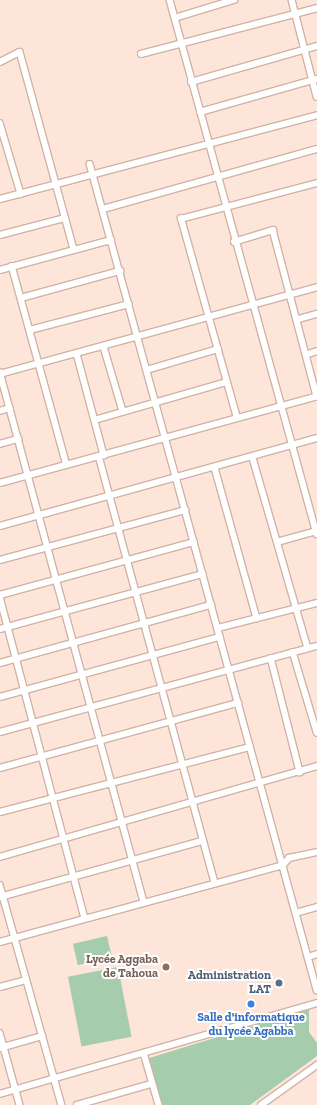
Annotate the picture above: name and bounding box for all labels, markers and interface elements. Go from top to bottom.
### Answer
place label: Lycée Aggaba de Tahoua [86,953,158,981]
marker: Lycée Aggaba de Tahoua [161,962,171,972]
place label: Administration LAT [188,969,271,997]
marker: Administration LAT [274,978,284,988]
marker: Salle d'informatique du lycée Agabba [246,999,256,1009]
place label: Salle d'informatique du lycée Agabba [197,1011,305,1039]

